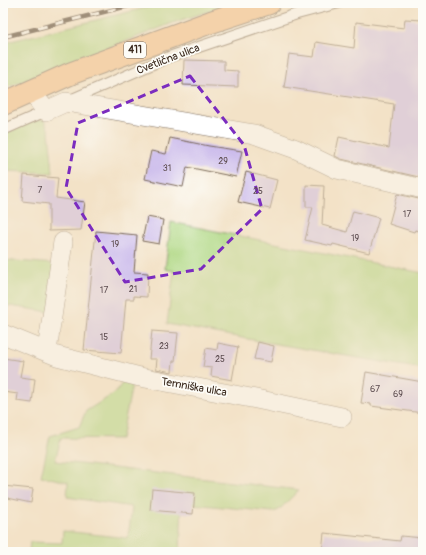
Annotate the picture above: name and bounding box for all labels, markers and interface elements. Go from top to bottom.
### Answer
street label: Cvetlična ulica [135,41,201,77]
road number: 411 [124,42,146,58]
house number: 29 [218,156,228,167]
house number: 31 [163,163,171,174]
house number: 7 [38,185,43,196]
house number: 25 [253,186,263,197]
house number: 17 [403,209,411,220]
house number: 19 [351,233,359,244]
house number: 19 [111,239,119,250]
house number: 21 [129,284,137,295]
house number: 17 [100,285,108,296]
house number: 15 [100,332,108,343]
house number: 23 [159,341,169,352]
house number: 25 [215,354,225,365]
street label: Temniška ulica [160,375,228,399]
house number: 67 [370,384,380,395]
house number: 69 [393,389,403,400]

